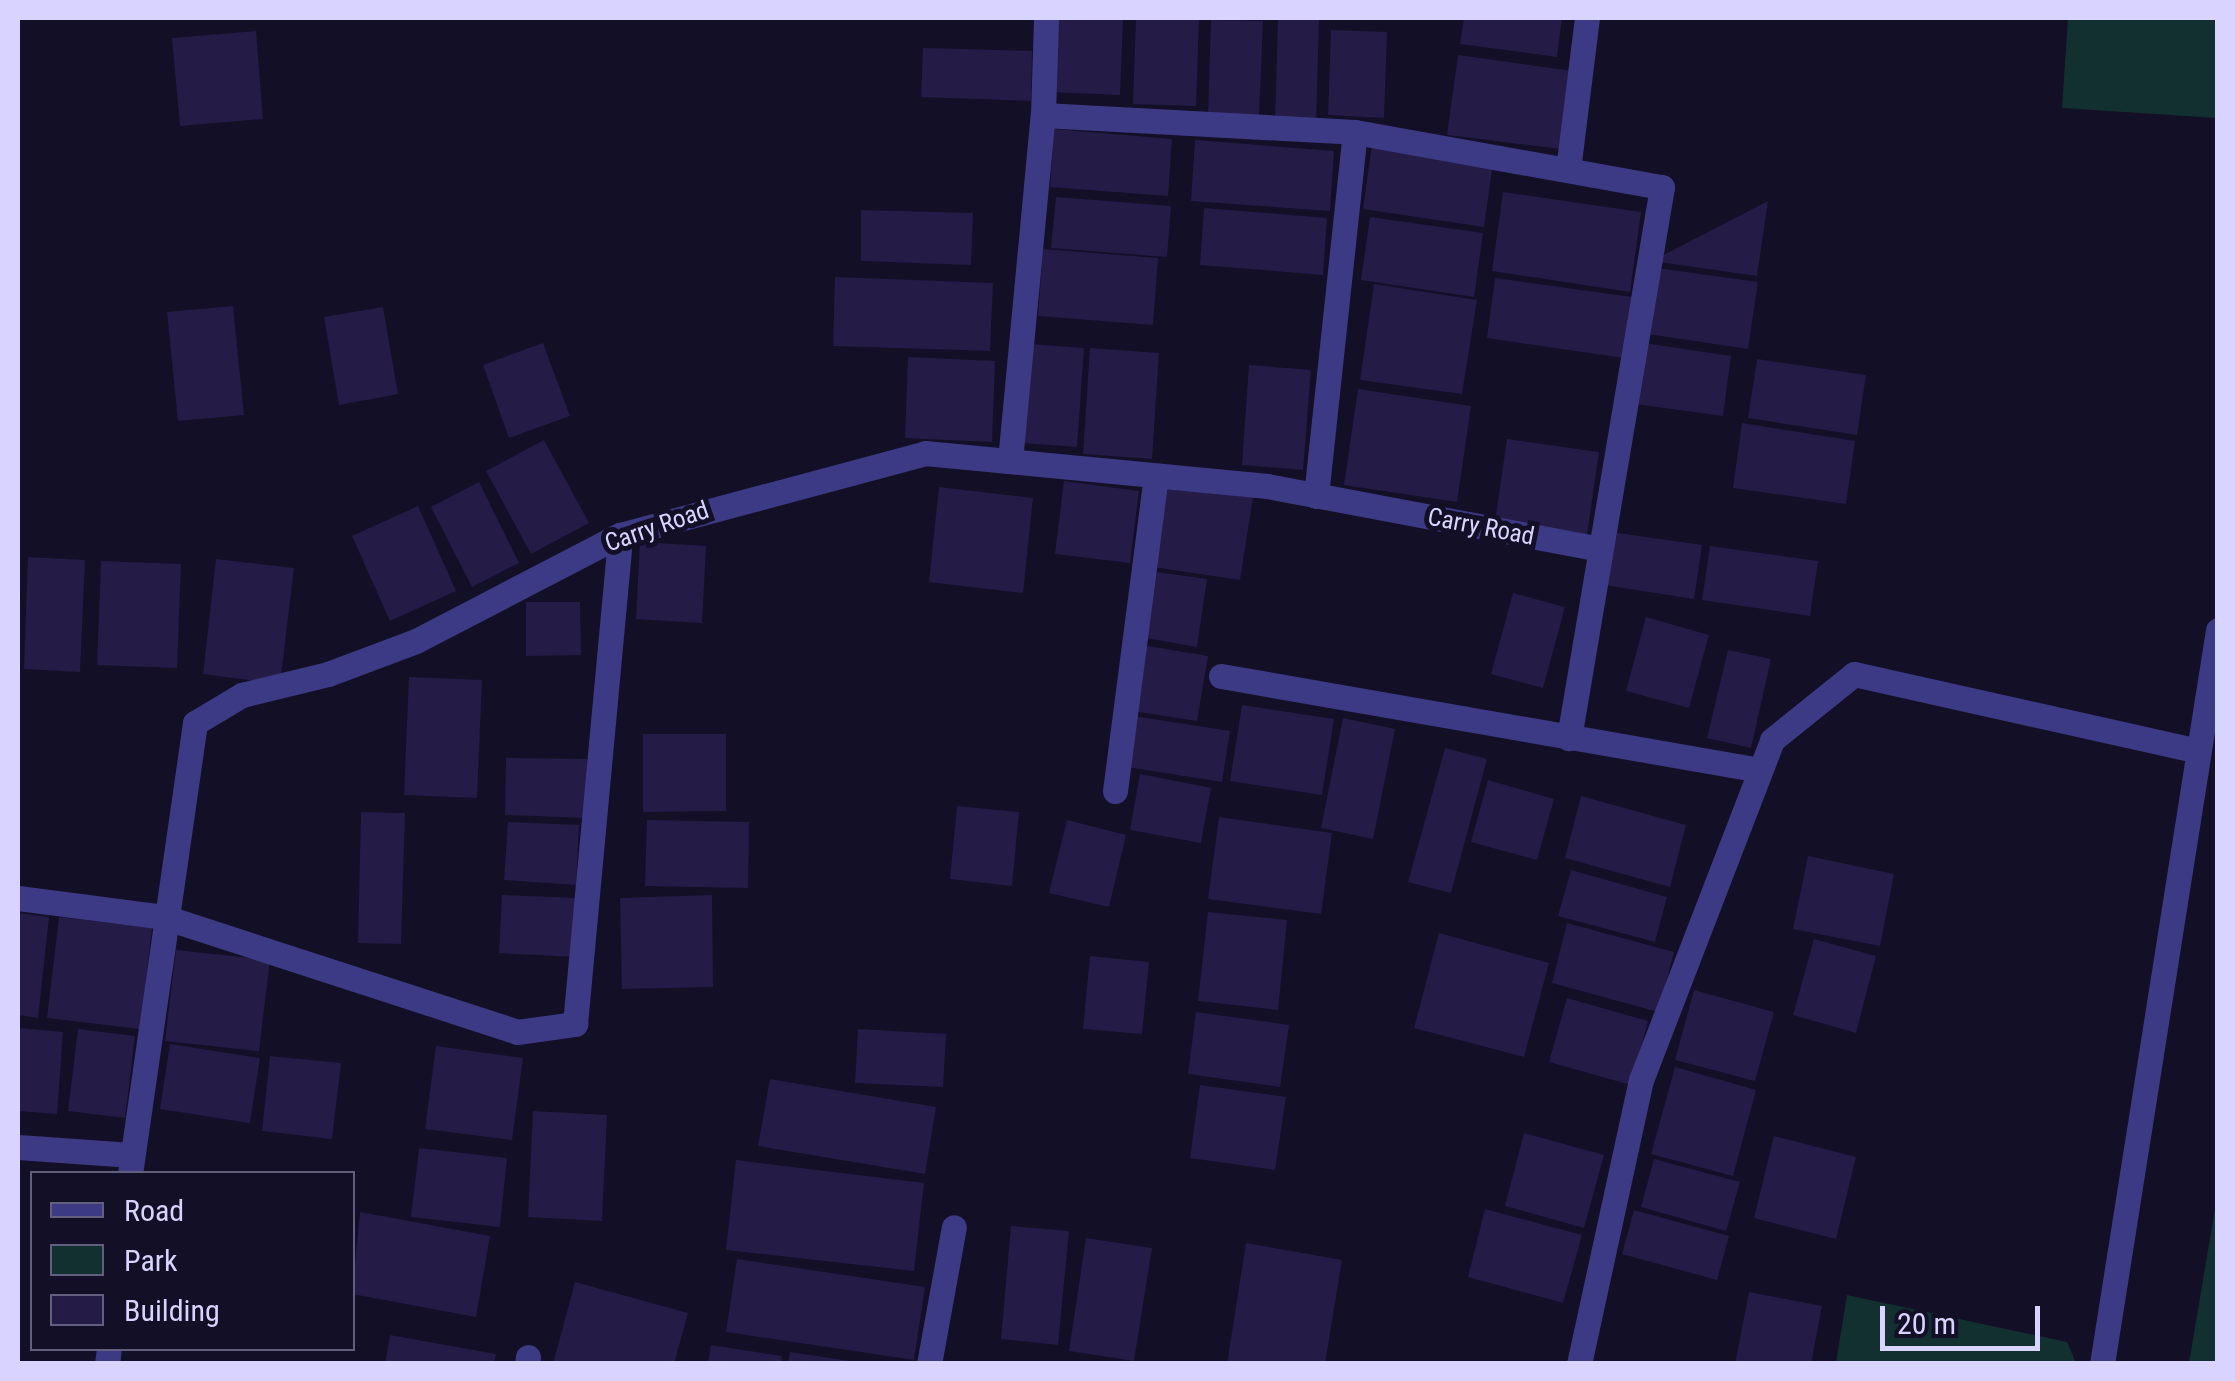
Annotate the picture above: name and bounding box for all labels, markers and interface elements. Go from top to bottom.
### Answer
street label: Carry Road [601,495,713,559]
street label: Carry Road [1425,502,1537,552]
legend [30,1171,355,1351]
text: Road [124,1193,184,1228]
text: Park [124,1243,178,1278]
scale bar [1885,1286,2045,1348]
text: Building [124,1293,220,1328]
text: 20 m [1897,1306,1956,1341]

